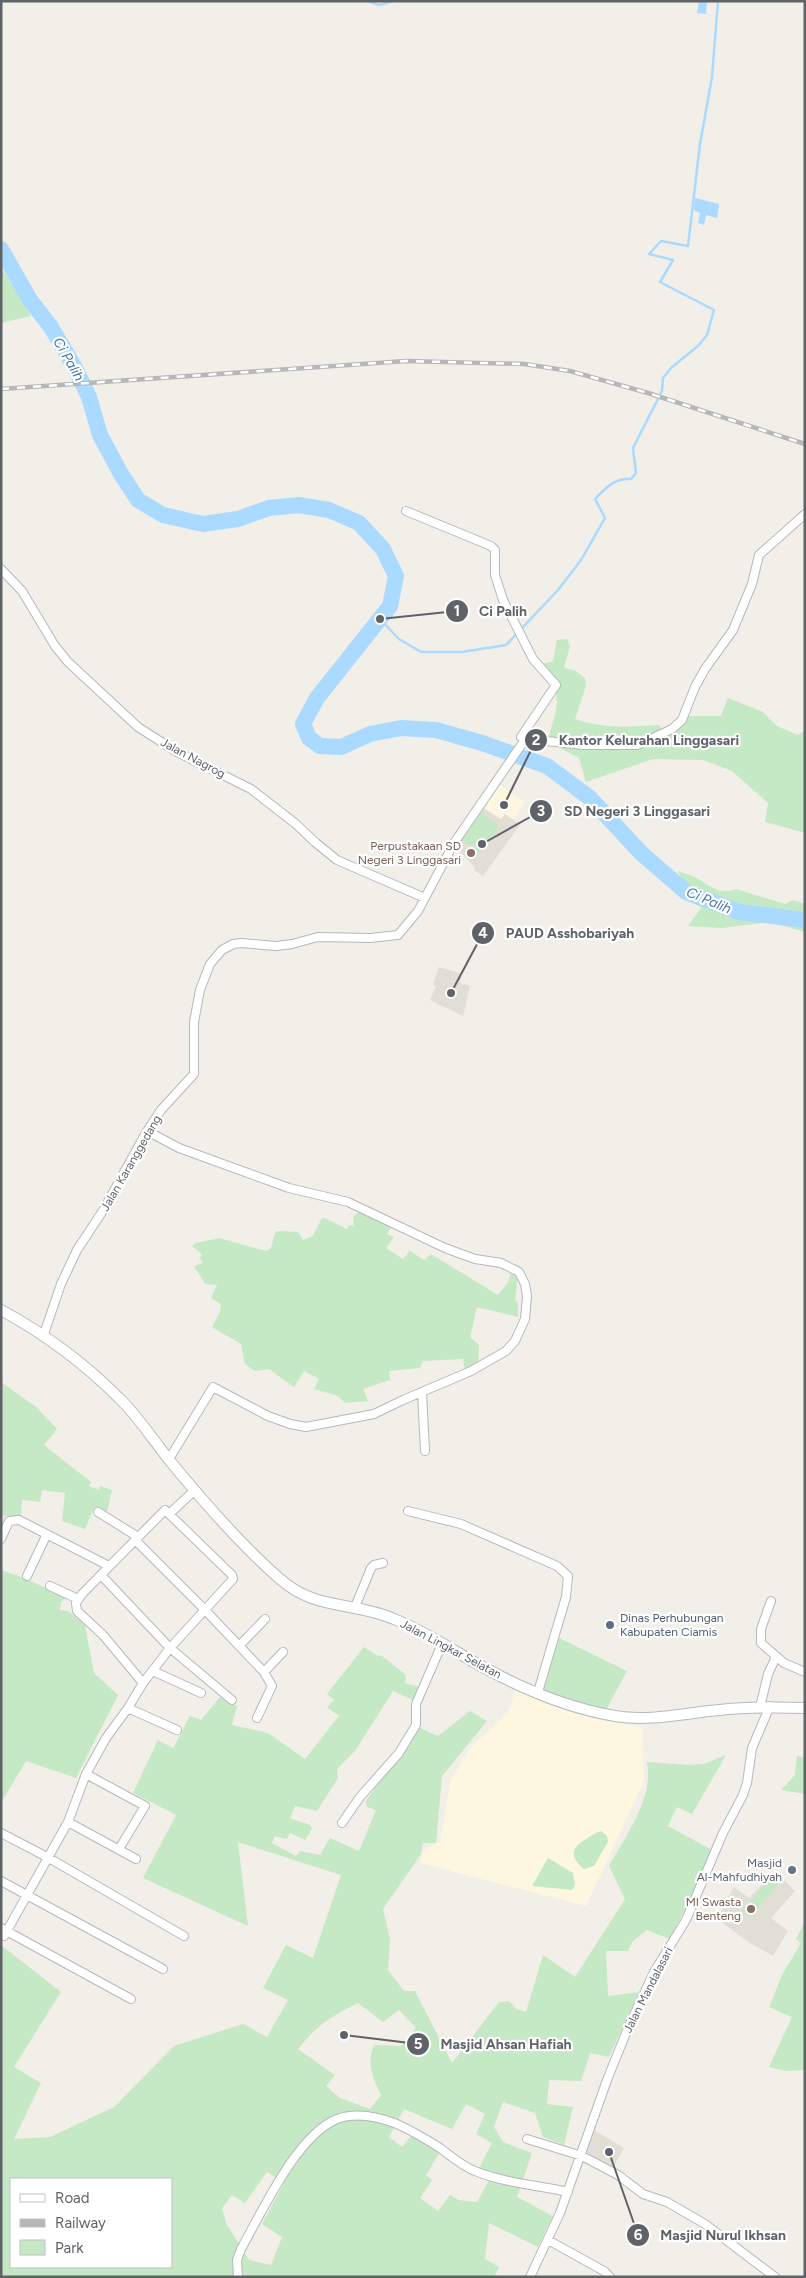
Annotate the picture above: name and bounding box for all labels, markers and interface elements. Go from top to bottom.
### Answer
water label: Ci Palih [49,335,88,384]
callout: Ci Palih [444,597,537,626]
text: 1 [454,602,460,620]
text: Ci Palih [479,603,527,620]
callout: Kantor Kelurahan Linggasari [524,725,749,754]
text: 2 [532,731,541,749]
text: Kantor Kelurahan Linggasari [559,732,739,749]
street label: Jalan Nagrog [158,735,228,781]
callout: SD Negeri 3 Linggasari [529,797,720,826]
text: 3 [537,802,545,820]
text: SD Negeri 3 Linggasari [564,803,710,820]
place label: Perpustakaan SD Negeri 3 Linggasari [358,839,461,867]
marker: Perpustakaan SD Negeri 3 Linggasari [465,847,477,859]
water label: Ci Palih [684,883,734,918]
callout: PAUD Asshobariyah [471,919,644,948]
text: 4 [478,924,488,942]
text: PAUD Asshobariyah [506,925,634,942]
street label: Jalan Karanggedang [98,1113,164,1213]
place label: Dinas Perhubungan Kabupaten Ciamis [620,1611,724,1639]
street label: Jalan Lingkar Selatan [398,1616,504,1682]
marker: Dinas Perhubungan Kabupaten Ciamis [604,1619,616,1631]
place label: Masjid Al-Mahfudhiyah [697,1856,782,1884]
marker: Masjid Al-Mahfudhiyah [786,1864,798,1876]
place label: MI Swasta Benteng [686,1895,741,1923]
marker: MI Swasta Benteng [745,1903,757,1915]
street label: Jalan Mandalasari [620,1945,676,2035]
callout: Masjid Ahsan Hafiah [406,2029,582,2058]
text: 5 [414,2035,423,2053]
text: Masjid Ahsan Hafiah [440,2036,572,2053]
legend [10,2178,172,2268]
text: Road [55,2189,90,2207]
text: Railway [55,2214,106,2232]
callout: Masjid Nurul Ikhsan [626,2220,796,2249]
text: 6 [634,2226,643,2244]
text: Masjid Nurul Ikhsan [660,2227,786,2244]
text: Park [55,2239,84,2257]

